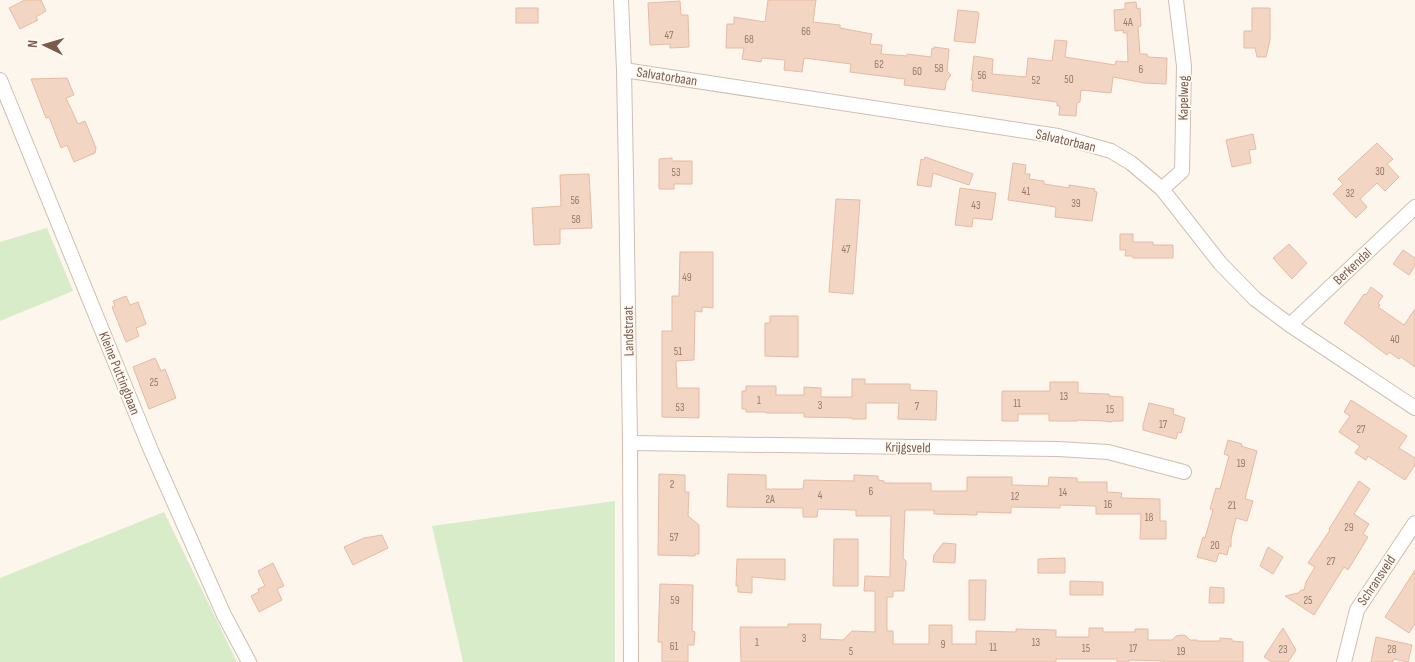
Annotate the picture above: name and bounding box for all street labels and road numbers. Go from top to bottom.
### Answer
street label: Salvatorbaan [635,63,698,90]
street label: Kapelweg [1175,75,1192,121]
street label: Salvatorbaan [1034,125,1098,156]
street label: Berkendal [1330,244,1375,288]
street label: Landstraat [620,306,637,356]
street label: Kleine Puttingbaan [95,329,144,417]
street label: Krijgsveld [885,439,931,456]
street label: Schransveld [1353,552,1400,609]

